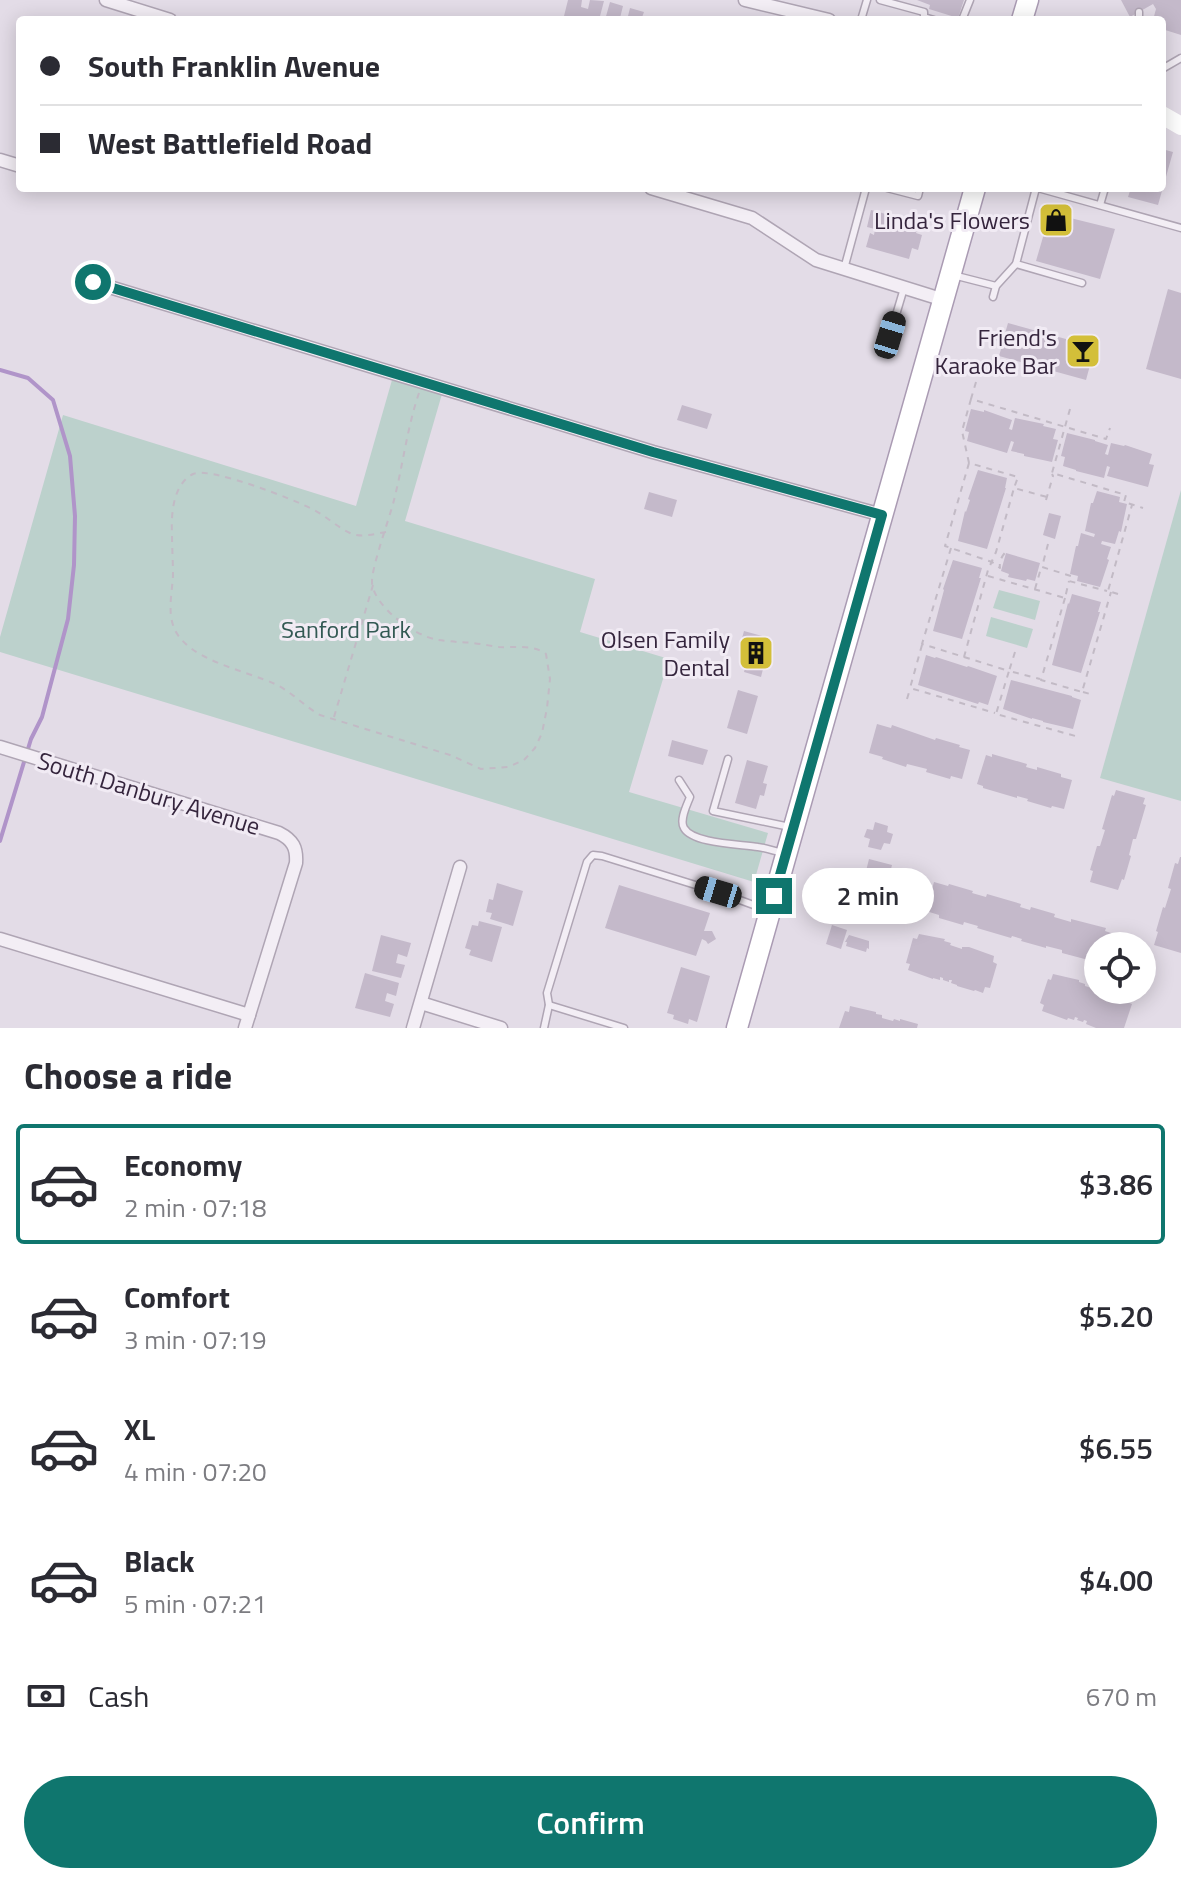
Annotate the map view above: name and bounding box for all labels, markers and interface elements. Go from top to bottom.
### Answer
text: South Franklin Avenue [88,43,380,89]
text: West Battlefield Road [88,120,372,166]
shop icon: Linda's Flowers [1037,201,1075,239]
place label: Linda's Flowers [874,202,1030,238]
route start [75,264,111,300]
car [872,309,908,361]
place label: Friend's Karaoke Bar [935,319,1057,383]
bar icon: Friend's Karaoke Bar [1064,332,1102,370]
park label: Sanford Park [281,611,412,647]
place label: Olsen Family Dental [601,621,730,685]
building icon: Olsen Family Dental [737,634,775,672]
street label: South Danbury Avenue [33,742,265,844]
callout: 2 min [802,868,934,924]
car [692,874,744,910]
text: 2 min [837,876,899,915]
route end [756,878,792,914]
map controls [1084,932,1156,1004]
button: locate [1084,932,1156,1004]
text: Choose a ride [24,1048,232,1103]
text: Economy [124,1142,242,1188]
icon: car [28,1148,100,1220]
text: $3.86 [1079,1161,1153,1207]
text: 2 min · 07:18 [124,1188,267,1227]
text: Comfort [124,1274,230,1320]
icon: car [28,1280,100,1352]
text: $5.20 [1079,1293,1153,1339]
text: 3 min · 07:19 [124,1320,267,1359]
text: XL [124,1406,155,1452]
icon: car [28,1412,100,1484]
text: $6.55 [1079,1425,1153,1471]
text: 4 min · 07:20 [124,1452,267,1491]
text: Black [124,1538,195,1584]
icon: car [28,1544,100,1616]
text: $4.00 [1079,1557,1153,1603]
text: 5 min · 07:21 [124,1584,267,1623]
text: Cash [88,1673,149,1719]
icon: cash [24,1674,68,1718]
text: 670 m [1086,1677,1157,1716]
button: Confirm [24,1776,1157,1868]

